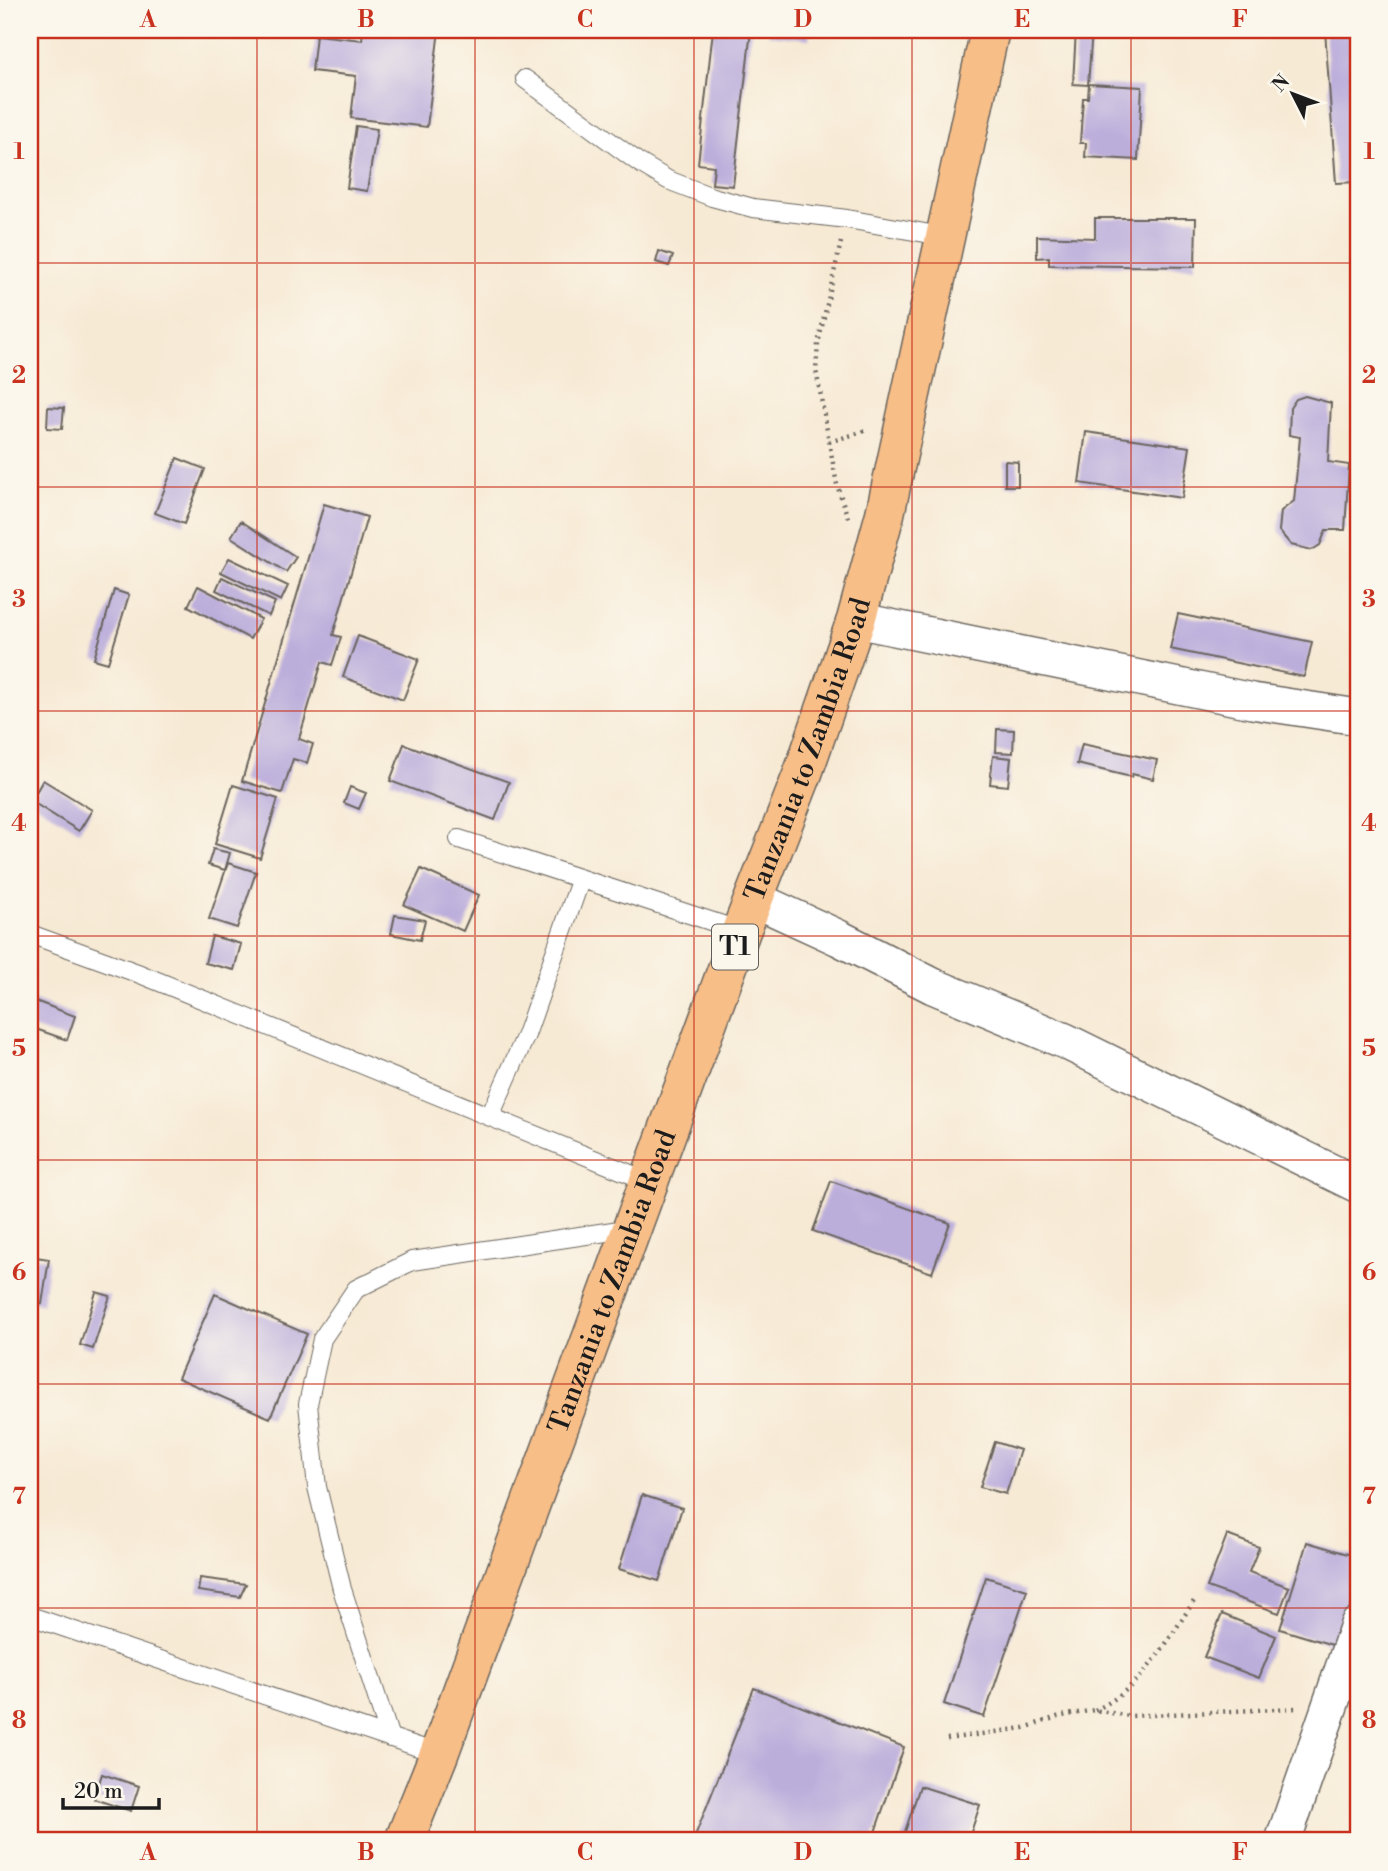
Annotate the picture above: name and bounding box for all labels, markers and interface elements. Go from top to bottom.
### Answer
text: A [139,6,157,34]
text: B [357,6,375,34]
text: C [577,6,593,34]
text: D [794,6,812,34]
text: E [1014,6,1030,34]
text: F [1232,6,1248,34]
north arrow [1258,60,1328,130]
text: N [1267,70,1295,97]
text: 1 [13,138,25,166]
text: 1 [1363,138,1375,166]
text: 2 [12,362,26,390]
text: 2 [1362,362,1376,390]
text: 3 [12,586,26,614]
text: 3 [1362,586,1376,614]
street label: Tanzania to Zambia Road [737,594,879,906]
text: 4 [11,810,27,838]
text: 4 [1361,810,1377,838]
road number: T1 [712,924,758,970]
text: 5 [12,1035,26,1063]
text: 5 [1362,1035,1376,1063]
street label: Tanzania to Zambia Road [541,1125,684,1438]
text: 6 [12,1259,26,1287]
text: 6 [1362,1259,1376,1287]
text: 7 [12,1483,26,1511]
text: 7 [1362,1483,1376,1511]
text: 8 [12,1707,26,1735]
text: 8 [1362,1707,1376,1735]
scale bar [63,1766,159,1810]
text: 20 m [74,1779,123,1805]
text: A [139,1839,157,1867]
text: B [357,1839,375,1867]
text: C [577,1839,593,1867]
text: D [794,1839,812,1867]
text: E [1014,1839,1030,1867]
text: F [1232,1839,1248,1867]

